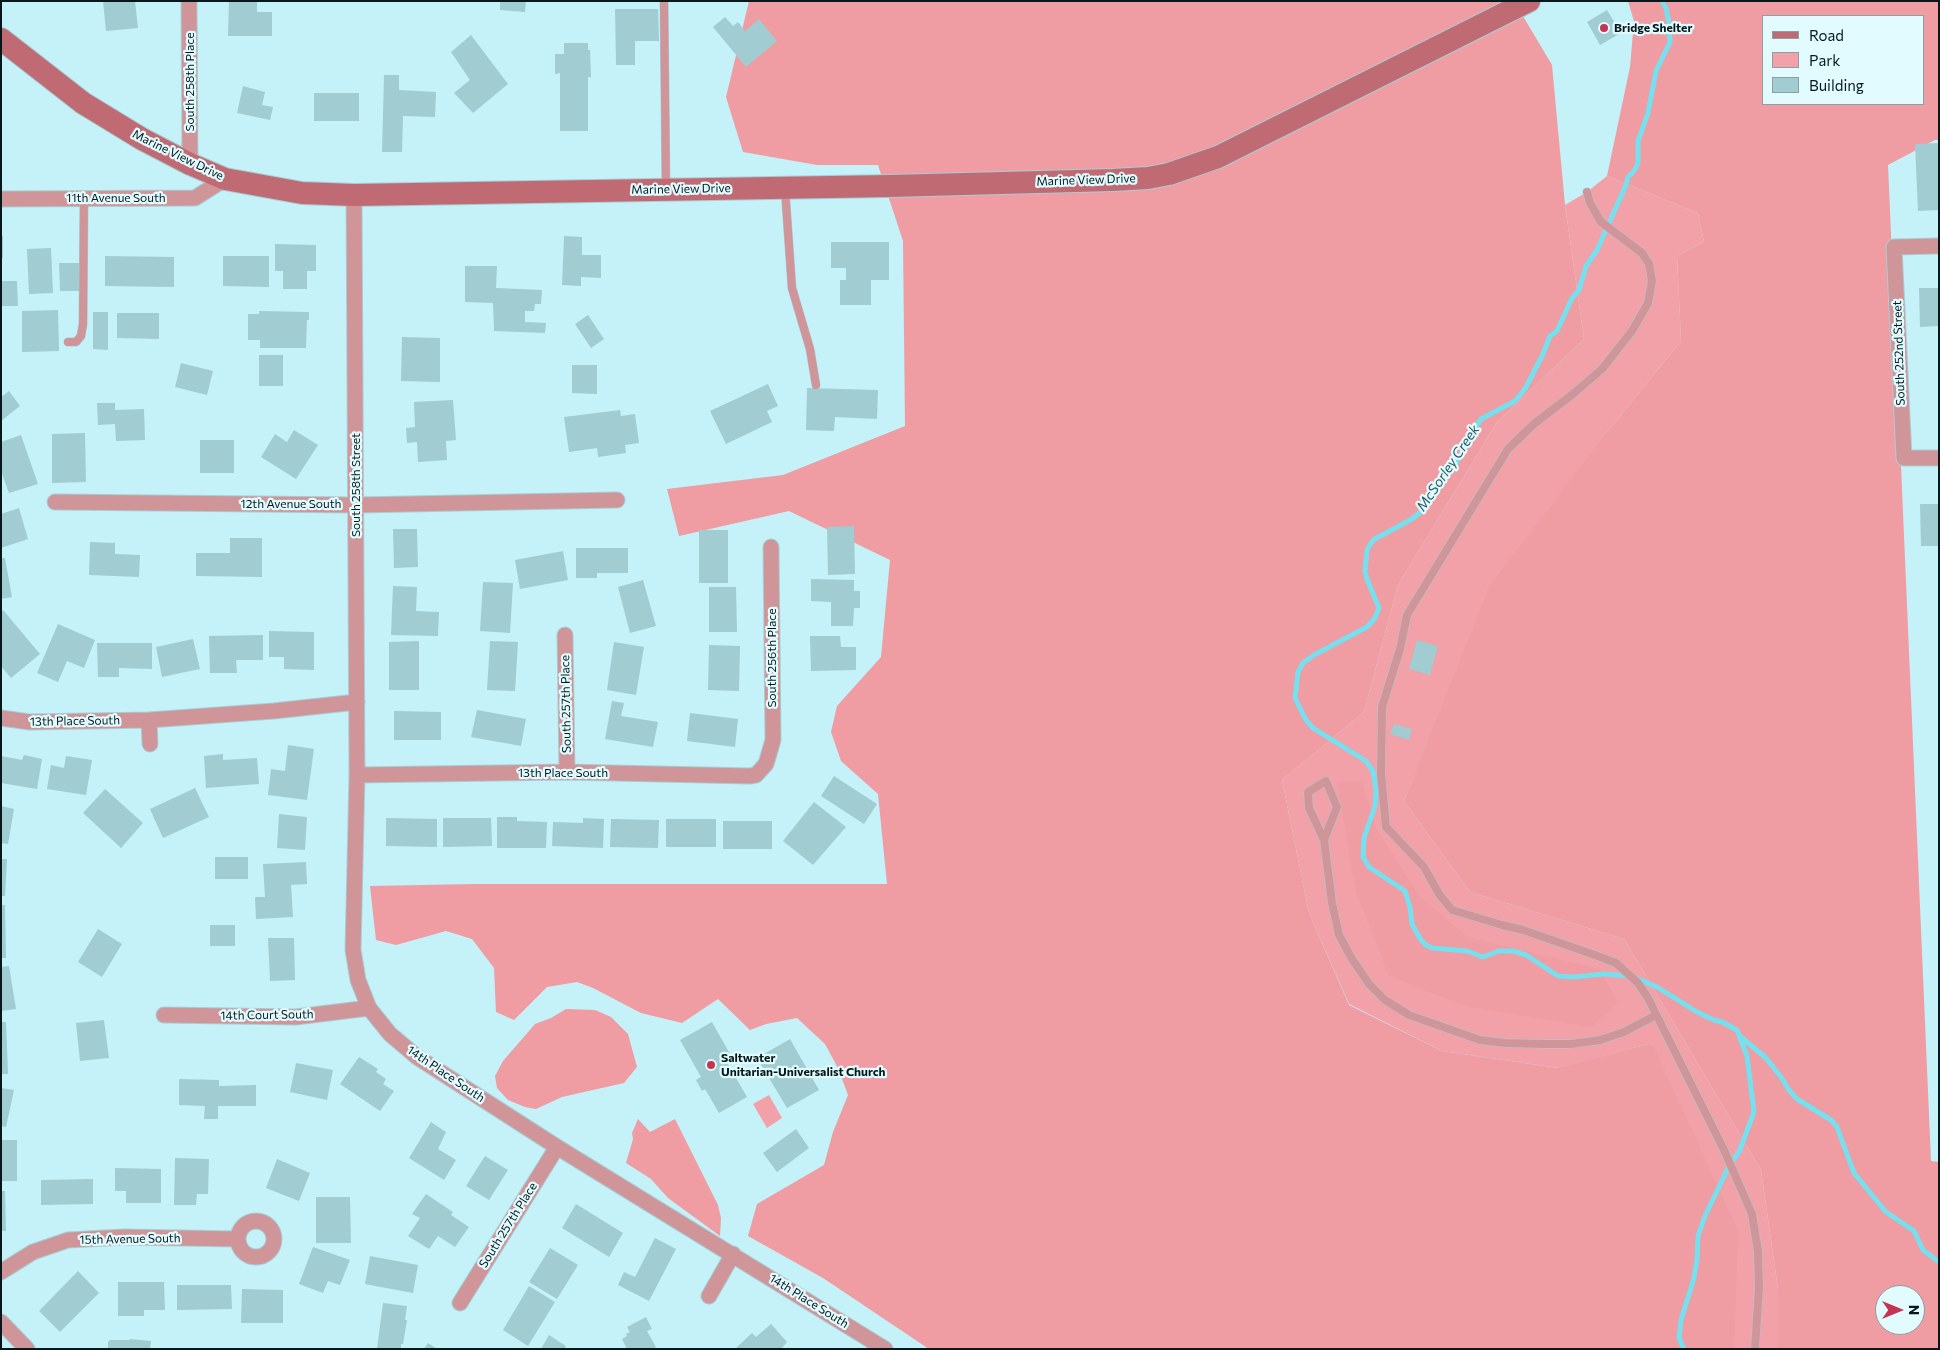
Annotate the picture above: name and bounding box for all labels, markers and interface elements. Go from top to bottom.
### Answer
legend [1762,15,1925,105]
place label: Bridge Shelter [1614,21,1692,35]
marker: Bridge Shelter [1598,22,1610,34]
text: Road [1809,26,1844,44]
street label: South 258th Place [183,32,197,132]
text: Park [1809,51,1840,69]
text: Building [1809,76,1864,94]
street label: Marine View Drive [130,127,226,183]
street label: Marine View Drive [1036,171,1136,189]
street label: Marine View Drive [631,181,731,197]
street label: 11th Avenue South [66,191,166,205]
street label: South 252nd Street [1890,300,1908,406]
water label: McSorley Creek [1413,422,1483,514]
street label: South 258th Street [349,433,363,537]
street label: 12th Avenue South [241,497,341,511]
street label: South 256th Place [765,608,779,708]
street label: South 257th Place [558,655,574,753]
street label: 13th Place South [30,713,120,729]
street label: 13th Place South [518,766,608,780]
street label: 14th Court South [220,1007,314,1023]
street label: 14th Place South [404,1043,488,1105]
place label: Saltwater Unitarian-Universalist Church [721,1051,885,1079]
marker: Saltwater Unitarian-Universalist Church [705,1059,717,1071]
street label: South 257th Place [476,1180,540,1270]
street label: 15th Avenue South [79,1231,181,1247]
street label: 14th Place South [767,1271,851,1331]
north arrow [1875,1285,1925,1335]
text: N [1906,1305,1923,1315]

